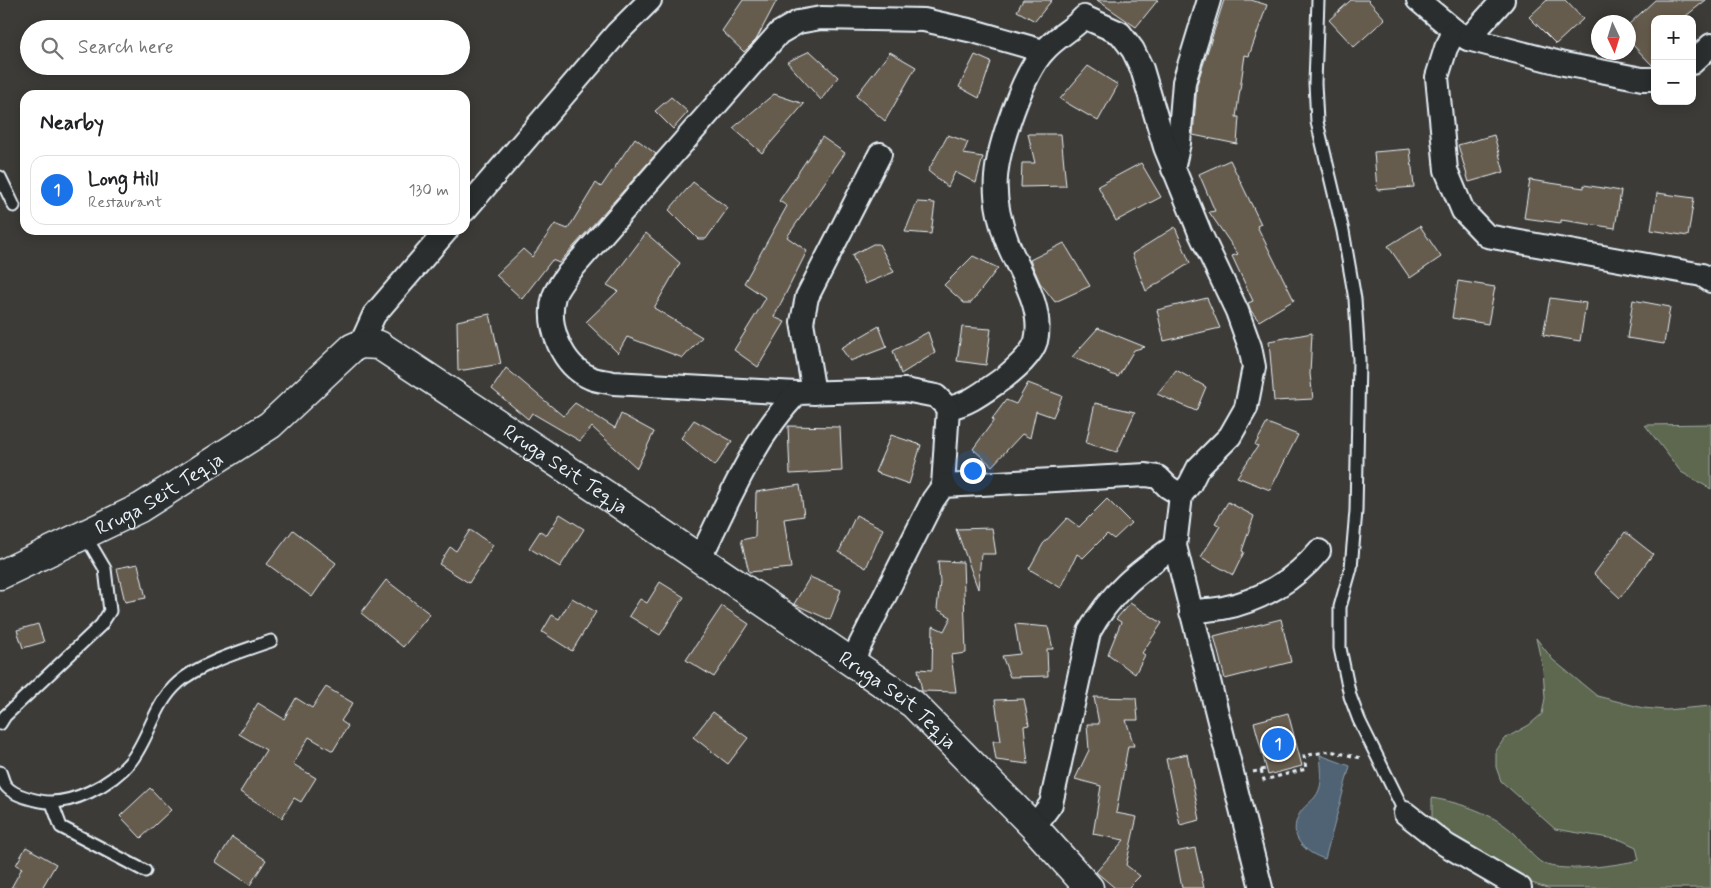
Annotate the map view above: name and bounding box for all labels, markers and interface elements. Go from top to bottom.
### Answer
north arrow [1591,15,1636,60]
map controls [1651,15,1696,105]
button: + [1651,15,1696,60]
search box [20,20,470,75]
icon: search [38,34,66,62]
text: Search here [78,35,174,60]
button: − [1651,60,1696,105]
text: Nearby [40,109,104,137]
text: Long Hill [88,167,158,192]
text: 1 [53,180,61,201]
text: 130 m [408,180,449,201]
text: Restaurant [88,192,162,213]
street label: Rruga Seit Teqja [497,419,633,521]
street label: Rruga Seit Teqja [91,446,229,543]
your location [960,458,986,484]
street label: Rruga Seit Teqja [833,645,962,756]
pin: 1 [1262,725,1294,763]

